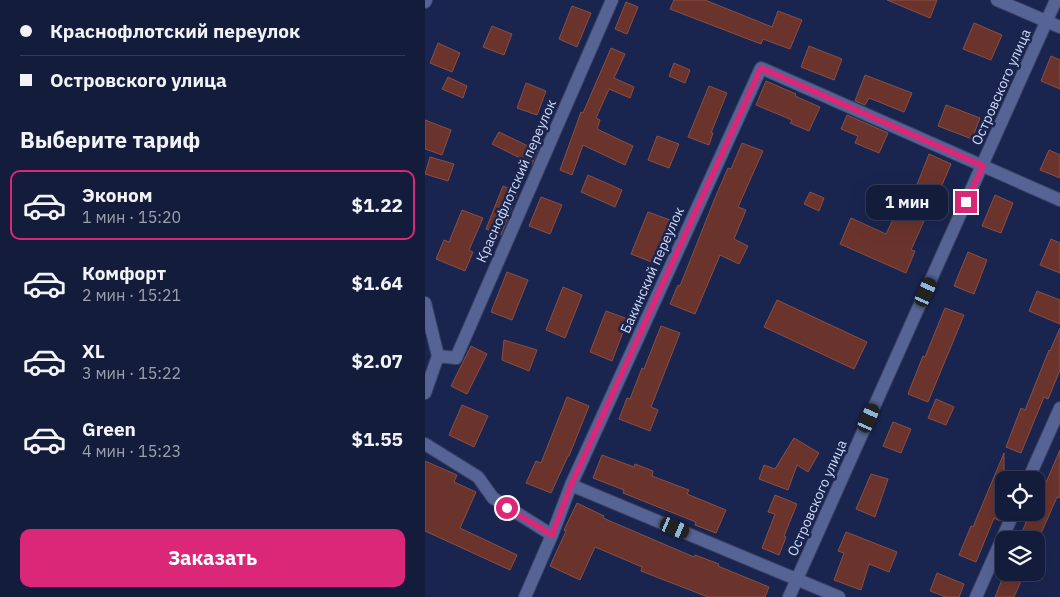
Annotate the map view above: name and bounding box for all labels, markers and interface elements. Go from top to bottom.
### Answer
text: Краснофлотский переулок [50,19,300,43]
street label: Островского улица [967,26,1035,148]
text: Островского улица [50,68,227,92]
street label: Краснофлотский переулок [472,96,560,265]
text: Выберите тариф [20,125,200,154]
icon: car [22,183,67,228]
text: Эконом [82,183,153,207]
callout: 1 мин [866,184,949,220]
route end [955,191,977,213]
text: 1 мин [885,192,929,212]
text: $1.22 [351,193,403,217]
street label: Бакинский переулок [616,204,688,336]
text: 1 мин · 15:20 [82,207,181,227]
icon: car [22,261,67,306]
text: Комфорт [82,261,166,285]
text: $1.64 [351,271,403,295]
car [913,275,938,309]
text: 2 мин · 15:21 [82,285,181,305]
icon: car [22,339,67,384]
text: XL [82,339,105,363]
text: $2.07 [351,349,403,373]
text: 3 мин · 15:22 [82,363,181,383]
car [856,401,881,435]
icon: car [22,417,67,462]
text: Green [82,417,136,441]
text: $1.55 [351,427,403,451]
street label: Островского улица [783,437,851,559]
text: 4 мин · 15:23 [82,441,181,461]
map controls [995,471,1045,581]
button: locate [995,471,1045,521]
route start [496,497,518,519]
car [658,515,691,541]
button: Заказать [20,529,405,587]
button: layers [995,531,1045,581]

